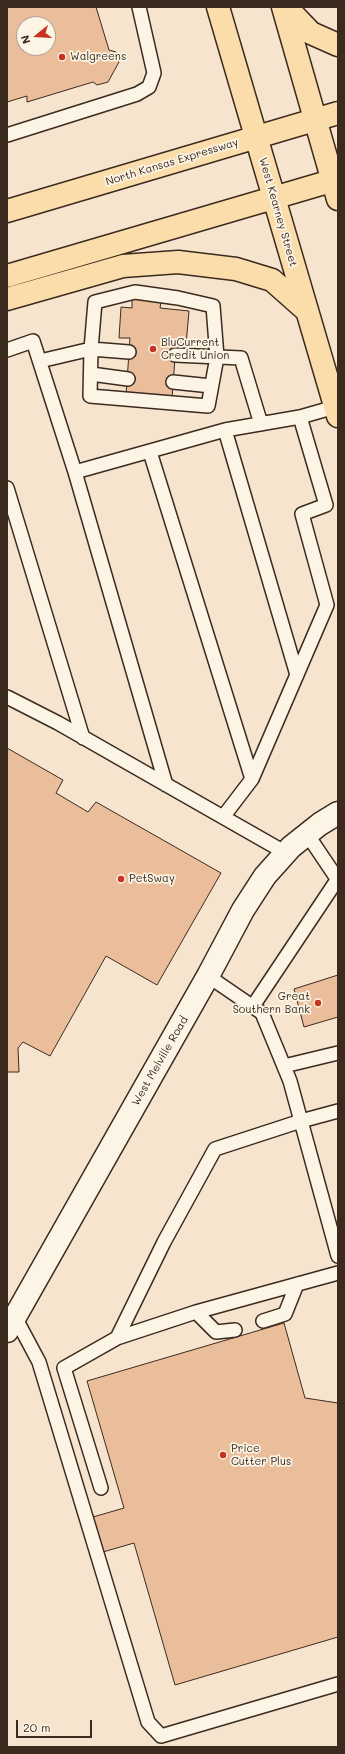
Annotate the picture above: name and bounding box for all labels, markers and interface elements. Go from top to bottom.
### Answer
north arrow [16,16,56,56]
text: N [17,33,33,46]
place label: Walgreens [70,50,126,64]
marker: Walgreens [57,52,67,62]
street label: North Kansas Expressway [104,135,240,189]
street label: West Kearney Street [256,156,300,268]
place label: BluCurrent Credit Union [161,336,229,362]
marker: BluCurrent Credit Union [148,344,158,354]
place label: PetSway [129,872,175,886]
marker: PetSway [116,874,126,884]
place label: Great Southern Bank [233,990,310,1016]
marker: Great Southern Bank [313,998,323,1008]
street label: West Melville Road [129,1014,191,1108]
place label: Price Cutter Plus [231,1442,291,1468]
marker: Price Cutter Plus [218,1450,228,1460]
scale bar [18,1712,94,1738]
text: 20 m [23,1719,51,1735]

